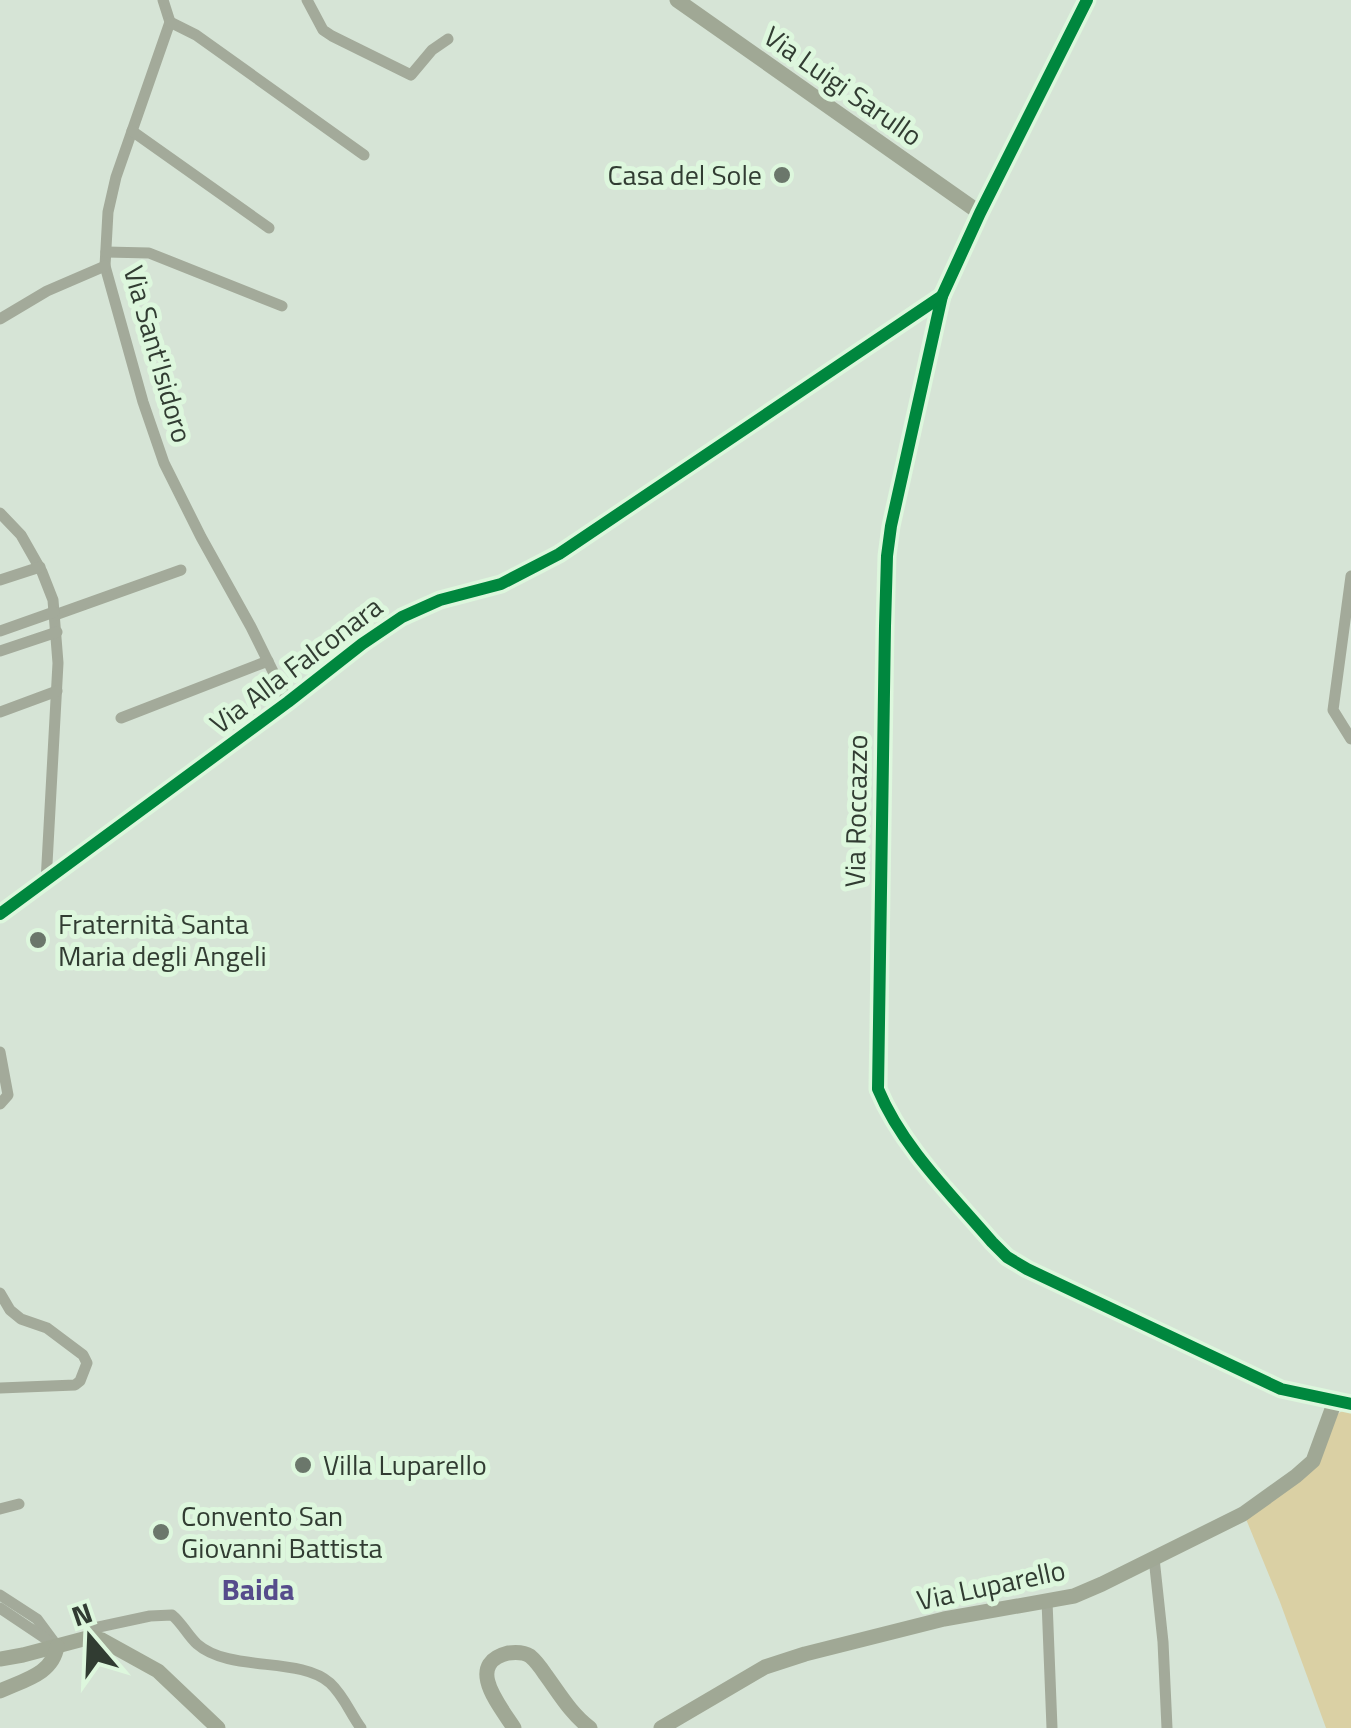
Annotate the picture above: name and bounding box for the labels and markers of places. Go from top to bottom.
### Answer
place label: Casa del Sole [607,153,762,196]
marker: Casa del Sole [771,164,793,186]
place label: Fraternità Santa Maria degli Angeli [58,902,267,977]
marker: Fraternità Santa Maria degli Angeli [27,929,49,951]
place label: Villa Luparello [323,1443,487,1486]
marker: Villa Luparello [292,1454,314,1476]
place label: Convento San Giovanni Battista [181,1494,383,1569]
marker: Convento San Giovanni Battista [150,1521,172,1543]

